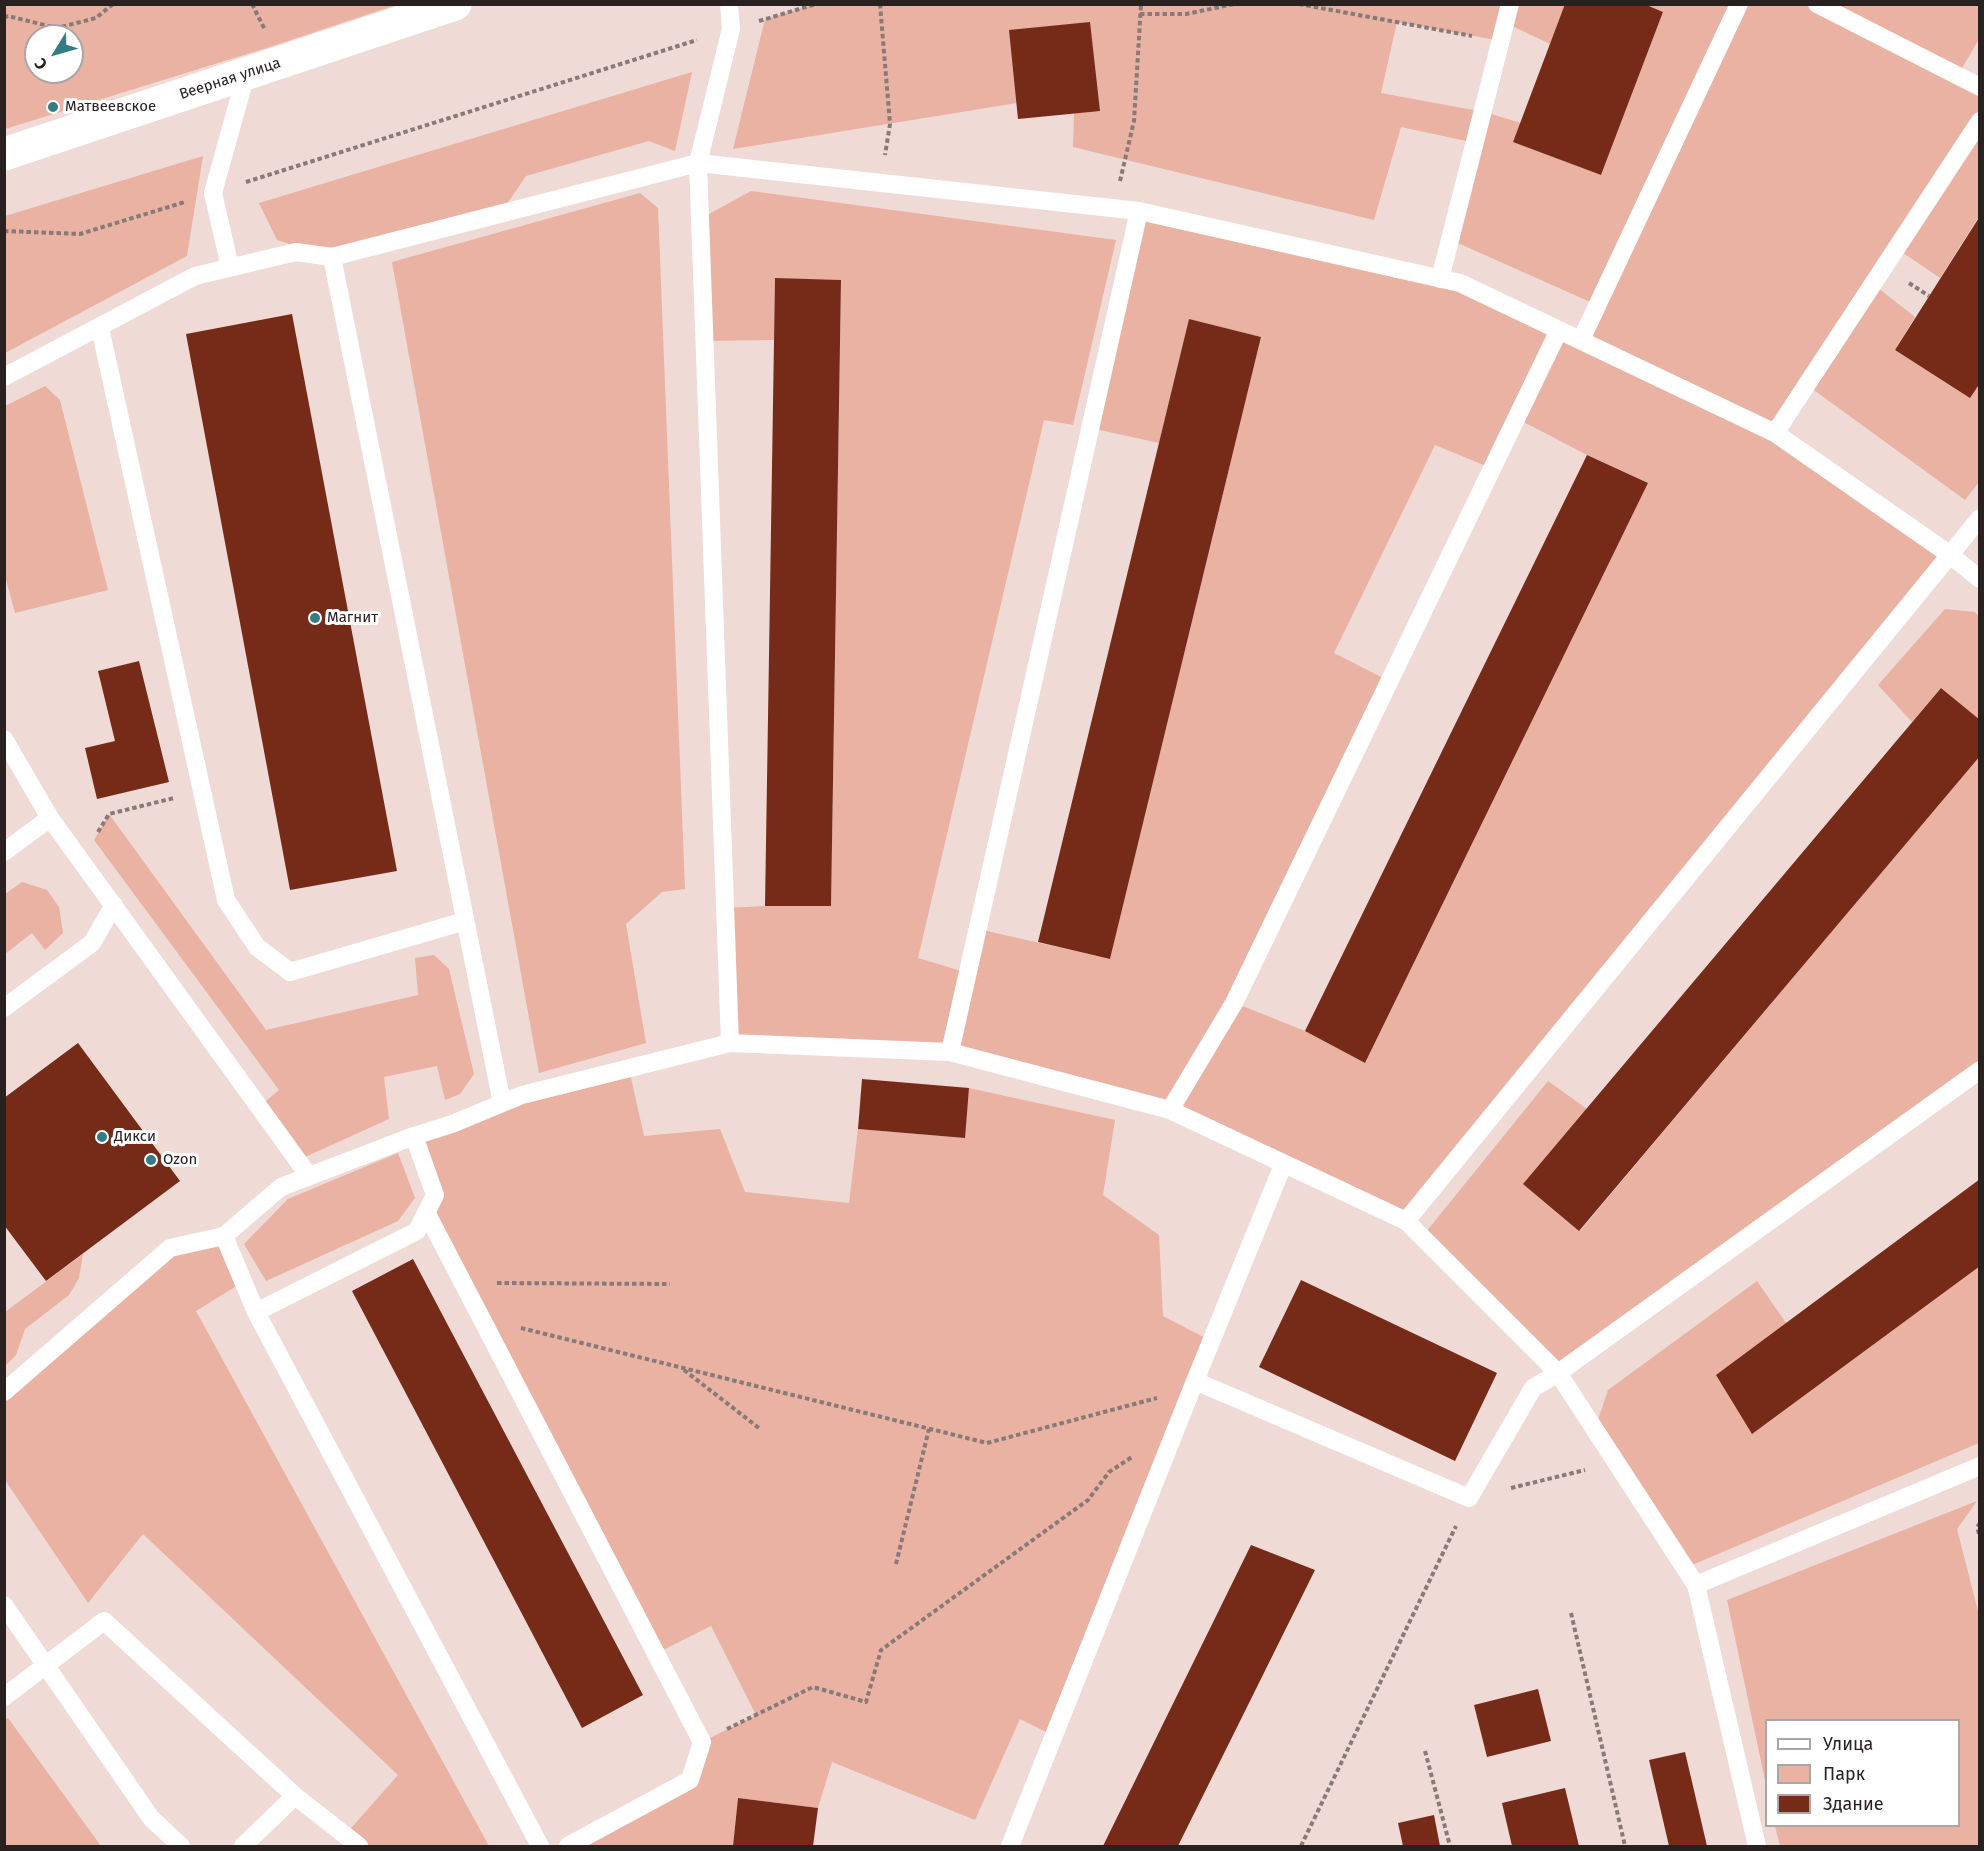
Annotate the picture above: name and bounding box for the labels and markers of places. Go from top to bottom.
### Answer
place label: Матвеевское [65,98,156,116]
marker: Матвеевское [46,100,60,114]
place label: Магнит [327,609,378,627]
marker: Магнит [308,611,322,625]
place label: Дикси [114,1128,156,1146]
marker: Дикси [95,1130,109,1144]
place label: Ozon [163,1151,197,1169]
marker: Ozon [144,1153,158,1167]

